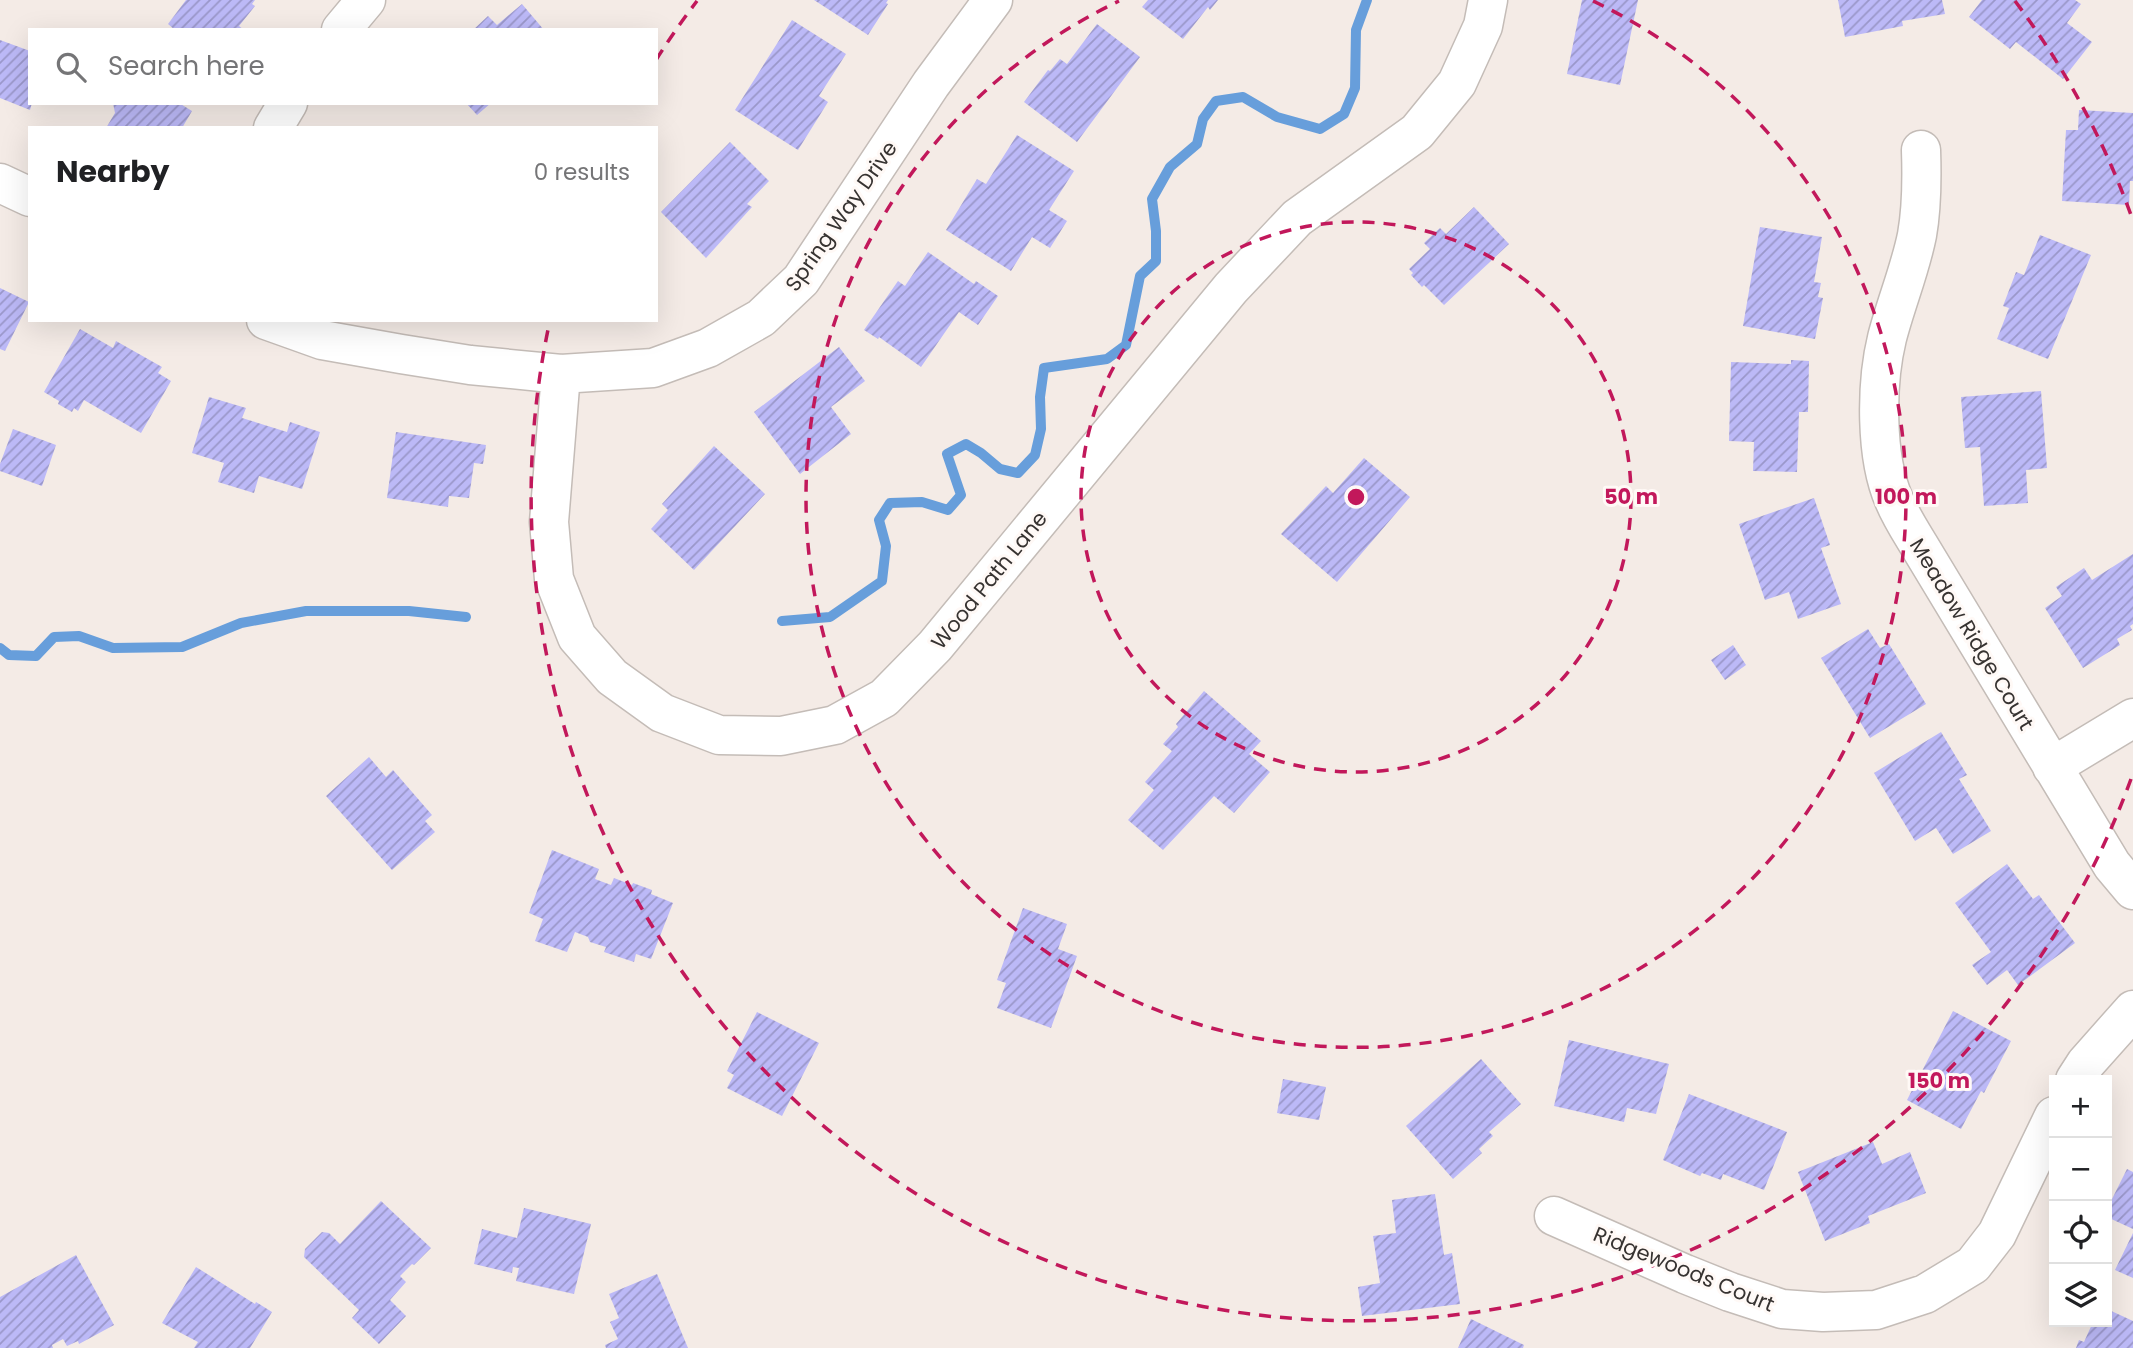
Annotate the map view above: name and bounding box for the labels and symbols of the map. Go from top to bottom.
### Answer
street label: Spring Way Drive [778,135,904,297]
text: 50 m [1604,482,1658,511]
text: 100 m [1875,482,1937,511]
centre of rings [1344,485,1368,509]
street label: Wood Path Lane [924,505,1054,655]
street label: Meadow Ridge Court [1903,533,2041,735]
text: 150 m [1908,1066,1970,1095]
street label: Ridgewoods Court [1589,1219,1779,1319]

